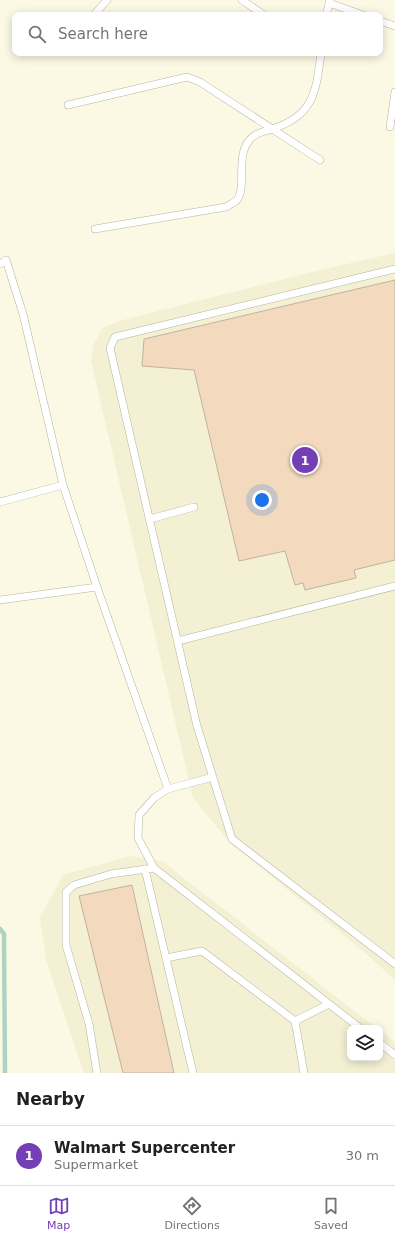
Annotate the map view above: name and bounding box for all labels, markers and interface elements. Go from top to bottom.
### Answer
search box [12,12,383,56]
icon: search [26,23,48,45]
text: Search here [58,25,148,43]
pin: 1 [292,445,318,475]
your location [252,490,272,510]
map controls [347,1025,383,1061]
button: layers [347,1025,383,1061]
text: Nearby [16,1089,85,1109]
text: Walmart Supercenter [54,1139,235,1157]
text: 1 [24,1148,34,1163]
text: 30 m [346,1148,379,1163]
text: Supermarket [54,1157,138,1172]
tab: Map [47,1195,70,1232]
tab: Directions [164,1195,220,1232]
tab: Saved [314,1195,348,1232]

